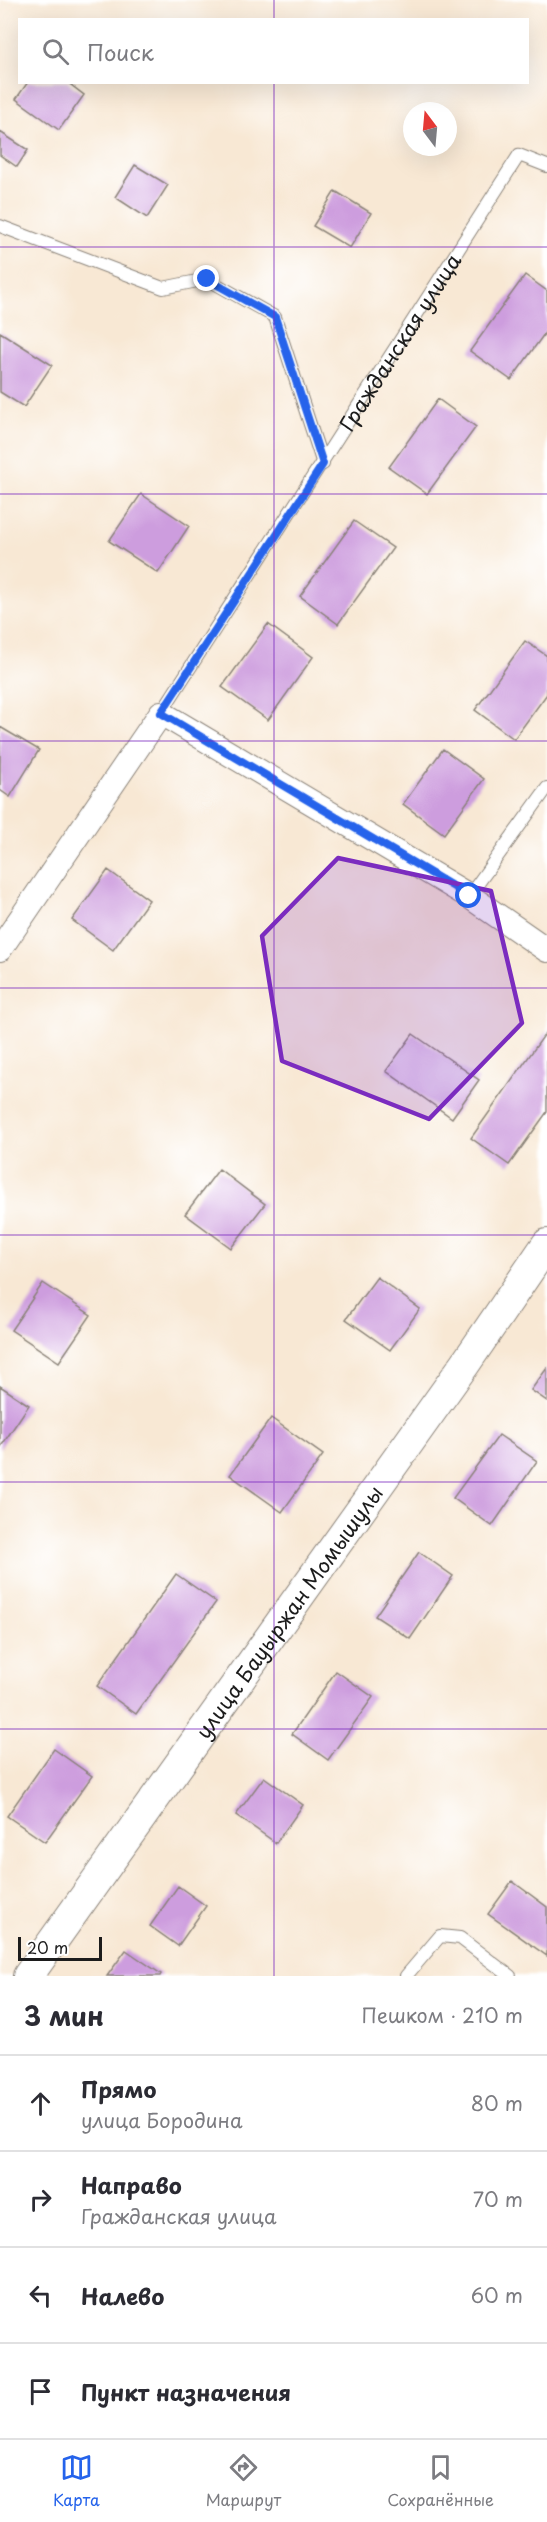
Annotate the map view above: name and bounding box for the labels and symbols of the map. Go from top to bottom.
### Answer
north arrow [403,102,457,156]
street label: Гражданская улица [330,246,469,437]
route end [193,265,219,291]
route start [455,882,481,908]
street label: улица Бауыржан Момышулы [187,1478,390,1745]
scale bar [18,1934,102,1962]

